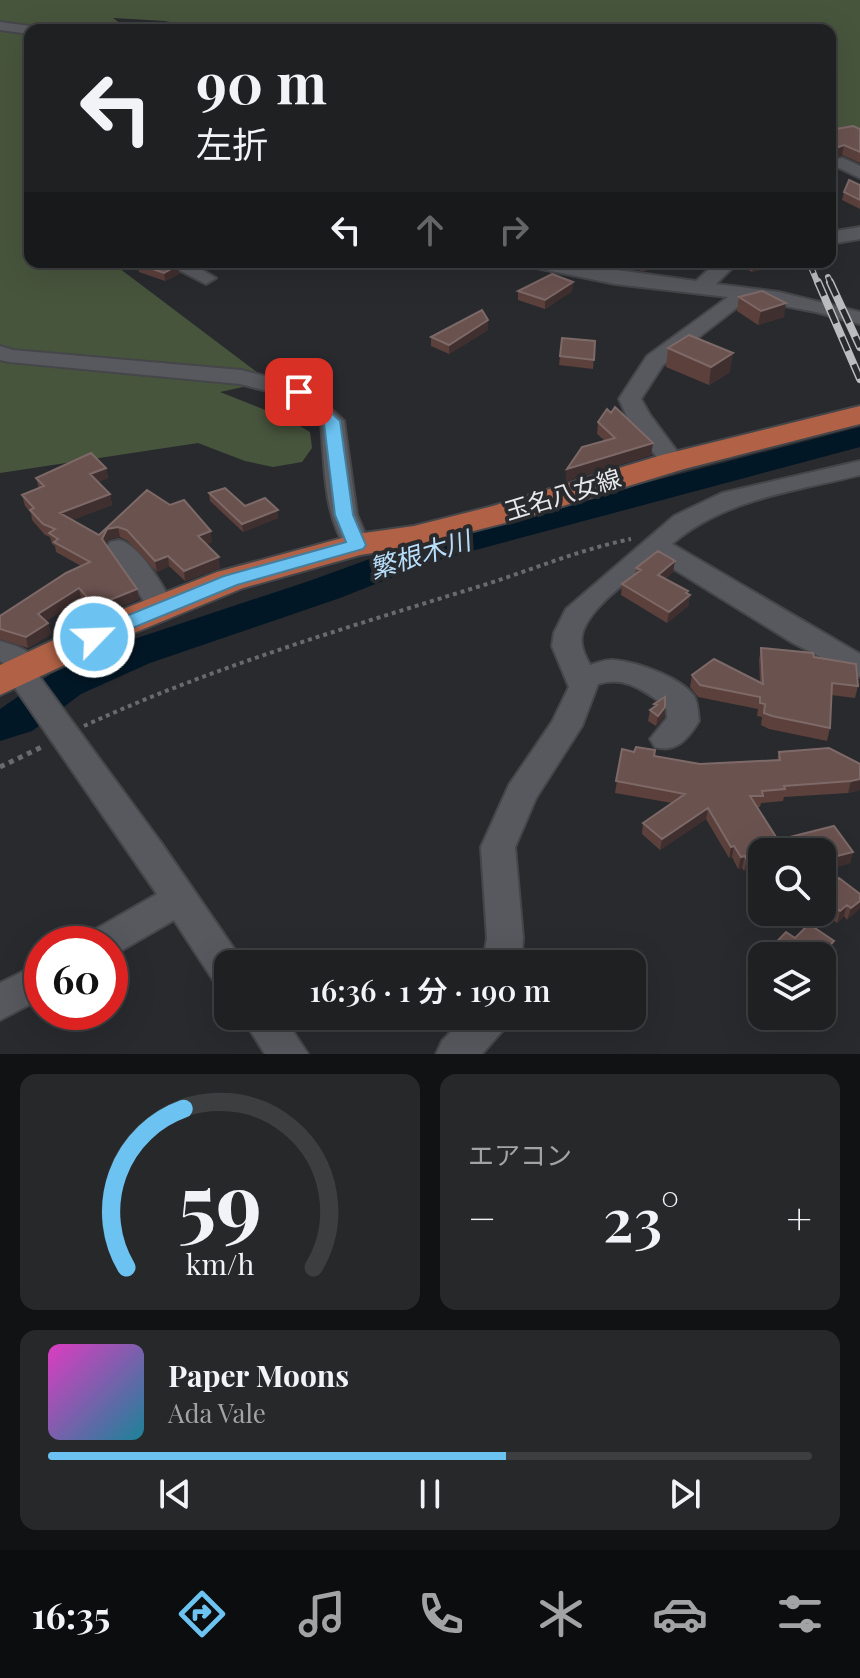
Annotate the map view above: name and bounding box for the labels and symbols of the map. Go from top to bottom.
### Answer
pin [265,358,333,426]
street label: 玉名八女線 [500,460,624,526]
water label: 繁根木川 [365,521,477,586]
position arrow [52,595,136,679]
speed limit sign: 60 [24,926,128,1030]

